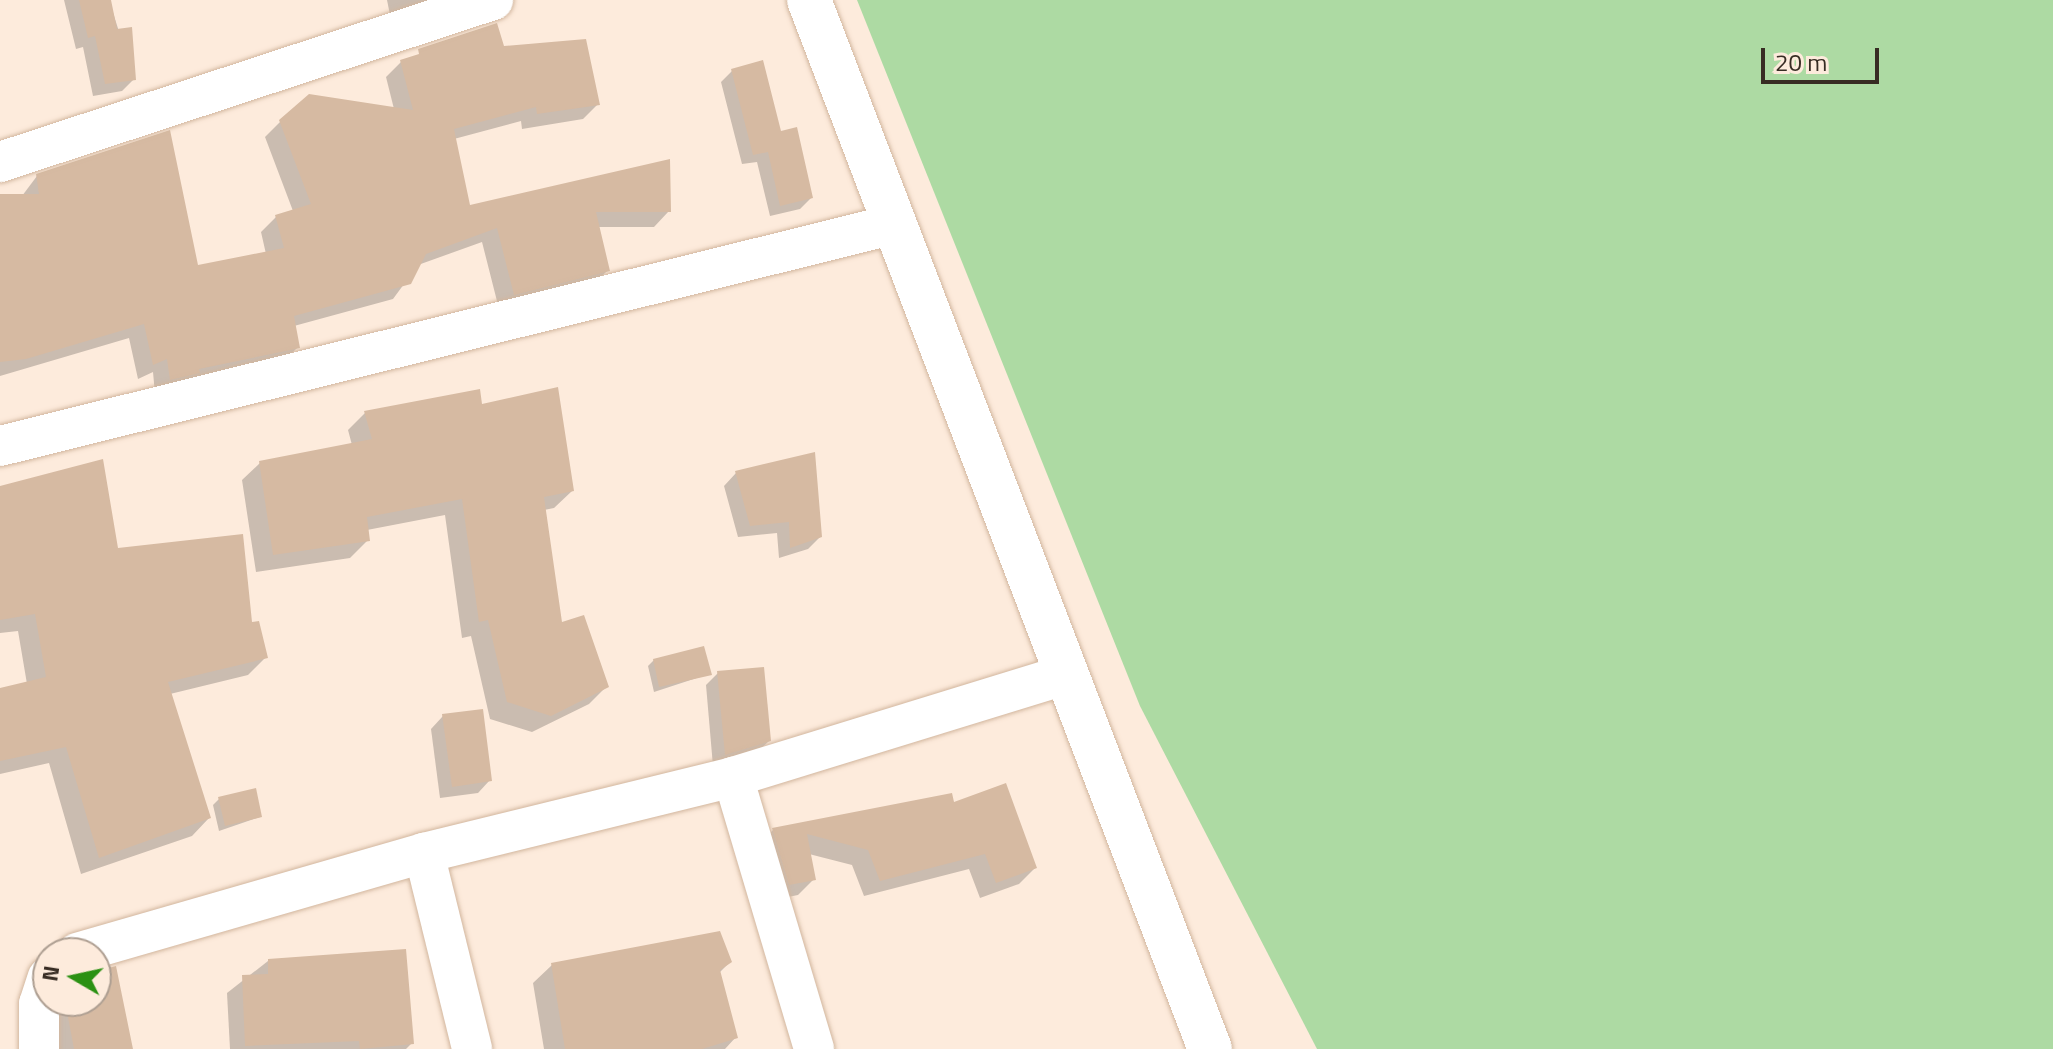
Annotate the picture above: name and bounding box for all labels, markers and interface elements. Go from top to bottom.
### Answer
scale bar [1765,32,1883,82]
text: 20 m [1775,44,1827,80]
north arrow [32,937,112,1017]
text: N [32,963,68,984]

